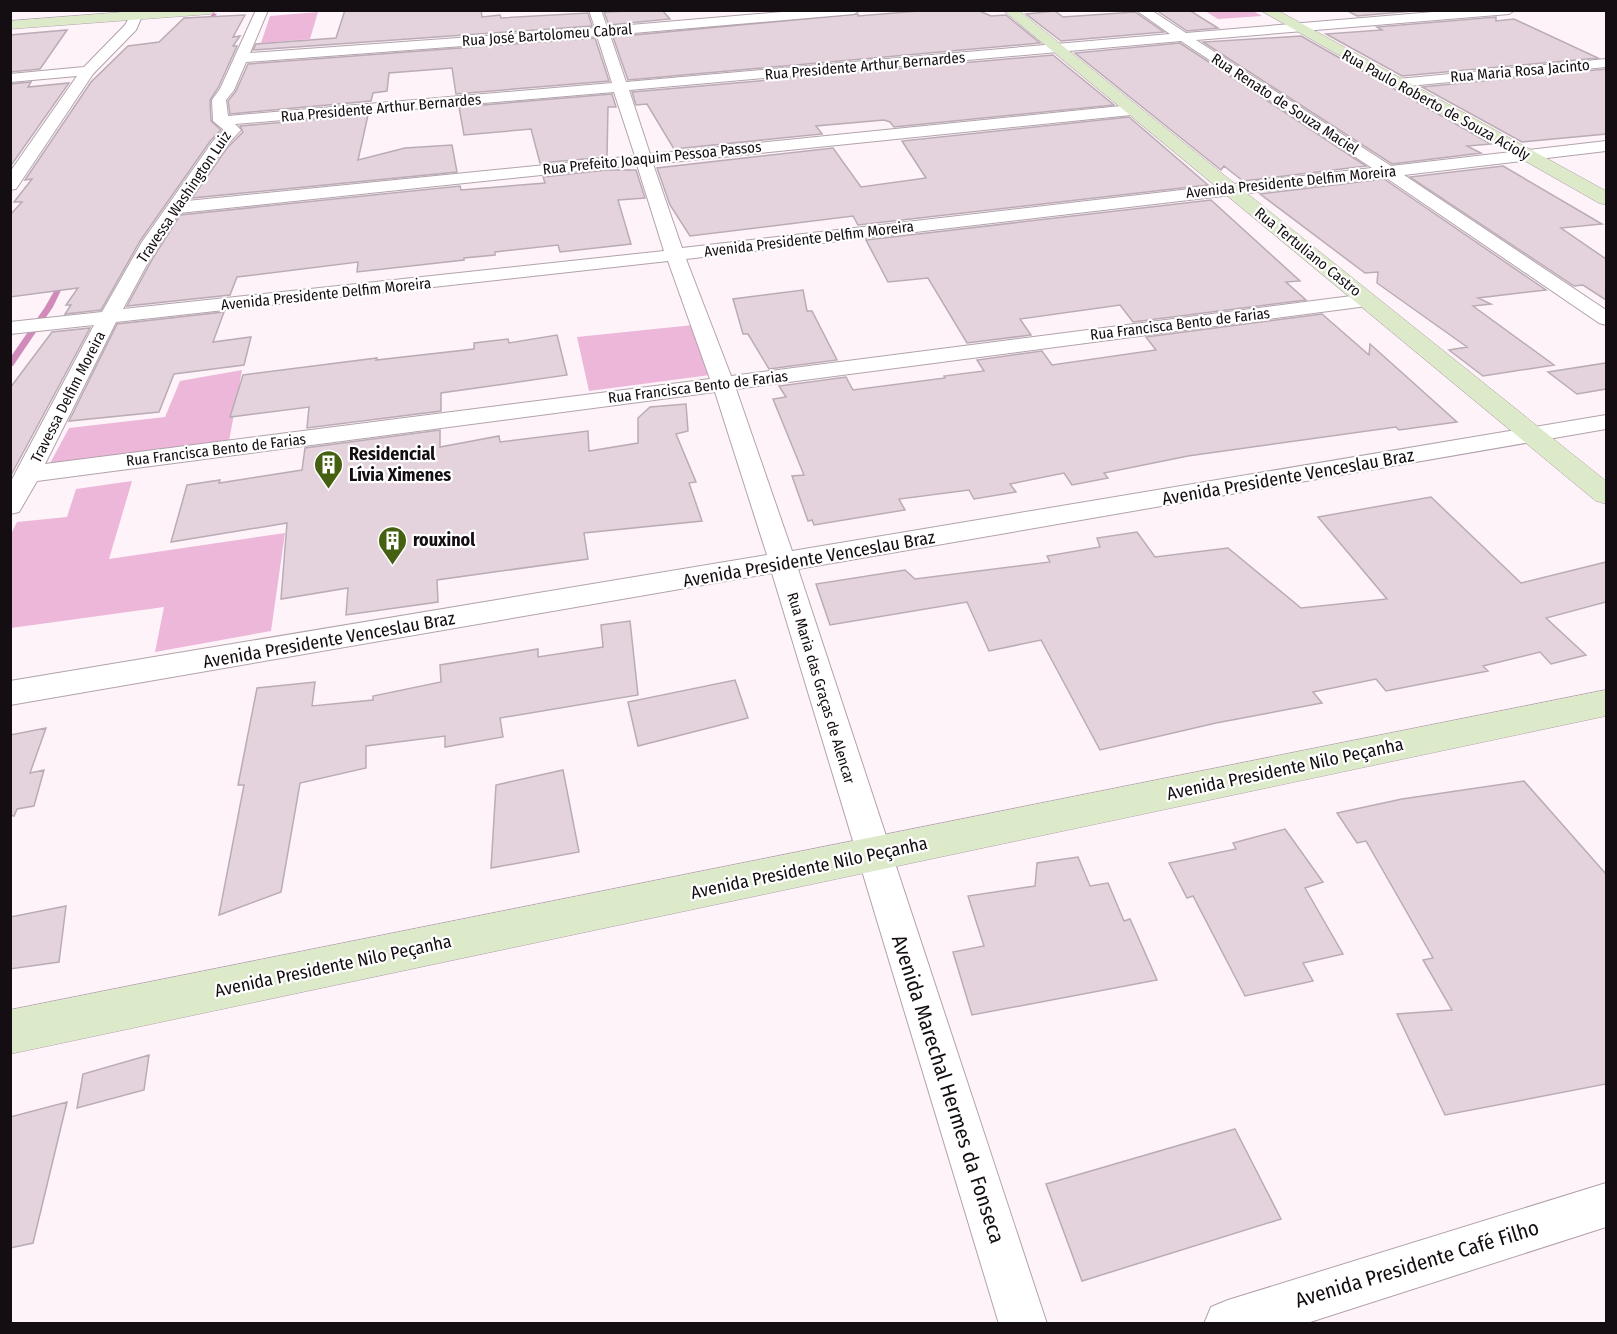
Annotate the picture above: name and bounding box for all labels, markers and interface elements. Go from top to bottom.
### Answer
street label: Rua José Bartolomeu Cabral [461,20,633,50]
street label: Rua Paulo Roberto de Souza Acioly [1339,46,1533,164]
street label: Rua Presidente Arthur Bernardes [764,48,966,84]
street label: Rua Renato de Souza Maciel [1208,50,1362,158]
street label: Rua Maria Rosa Jacinto [1450,56,1591,86]
street label: Rua Presidente Arthur Bernardes [280,90,482,126]
street label: Travessa Washington Luiz [133,128,235,266]
street label: Rua Prefeito Joaquim Pessoa Passos [542,138,762,178]
street label: Avenida Presidente Delfim Moreira [1185,162,1397,202]
street label: Rua Tertuliano Castro [1251,204,1365,300]
street label: Avenida Presidente Delfim Moreira [703,217,915,261]
street label: Avenida Presidente Delfim Moreira [220,274,432,314]
street label: Rua Francisca Bento de Farias [1089,304,1271,344]
street label: Travessa Delfim Moreira [27,328,109,466]
street label: Rua Francisca Bento de Farias [607,367,789,407]
street label: Rua Francisca Bento de Farias [125,430,307,470]
place label: Residencial Lívia Ximenes [349,443,451,486]
street label: Avenida Presidente Venceslau Braz [1160,444,1416,510]
building icon: Residencial Lívia Ximenes [312,448,344,490]
building icon: rouxinol [376,524,408,566]
street label: Avenida Presidente Venceslau Braz [681,526,937,592]
place label: rouxinol [413,529,475,551]
street label: Rua Maria das Graças de Alencar [783,590,859,787]
street label: Avenida Presidente Venceslau Braz [201,607,457,673]
street label: Avenida Presidente Nilo Peçanha [1165,733,1406,805]
street label: Avenida Presidente Nilo Peçanha [689,832,930,904]
street label: Avenida Presidente Nilo Peçanha [213,930,454,1002]
street label: Avenida Marechal Hermes da Fonseca [886,931,1010,1247]
street label: Avenida Presidente Café Filho [1292,1214,1542,1314]

